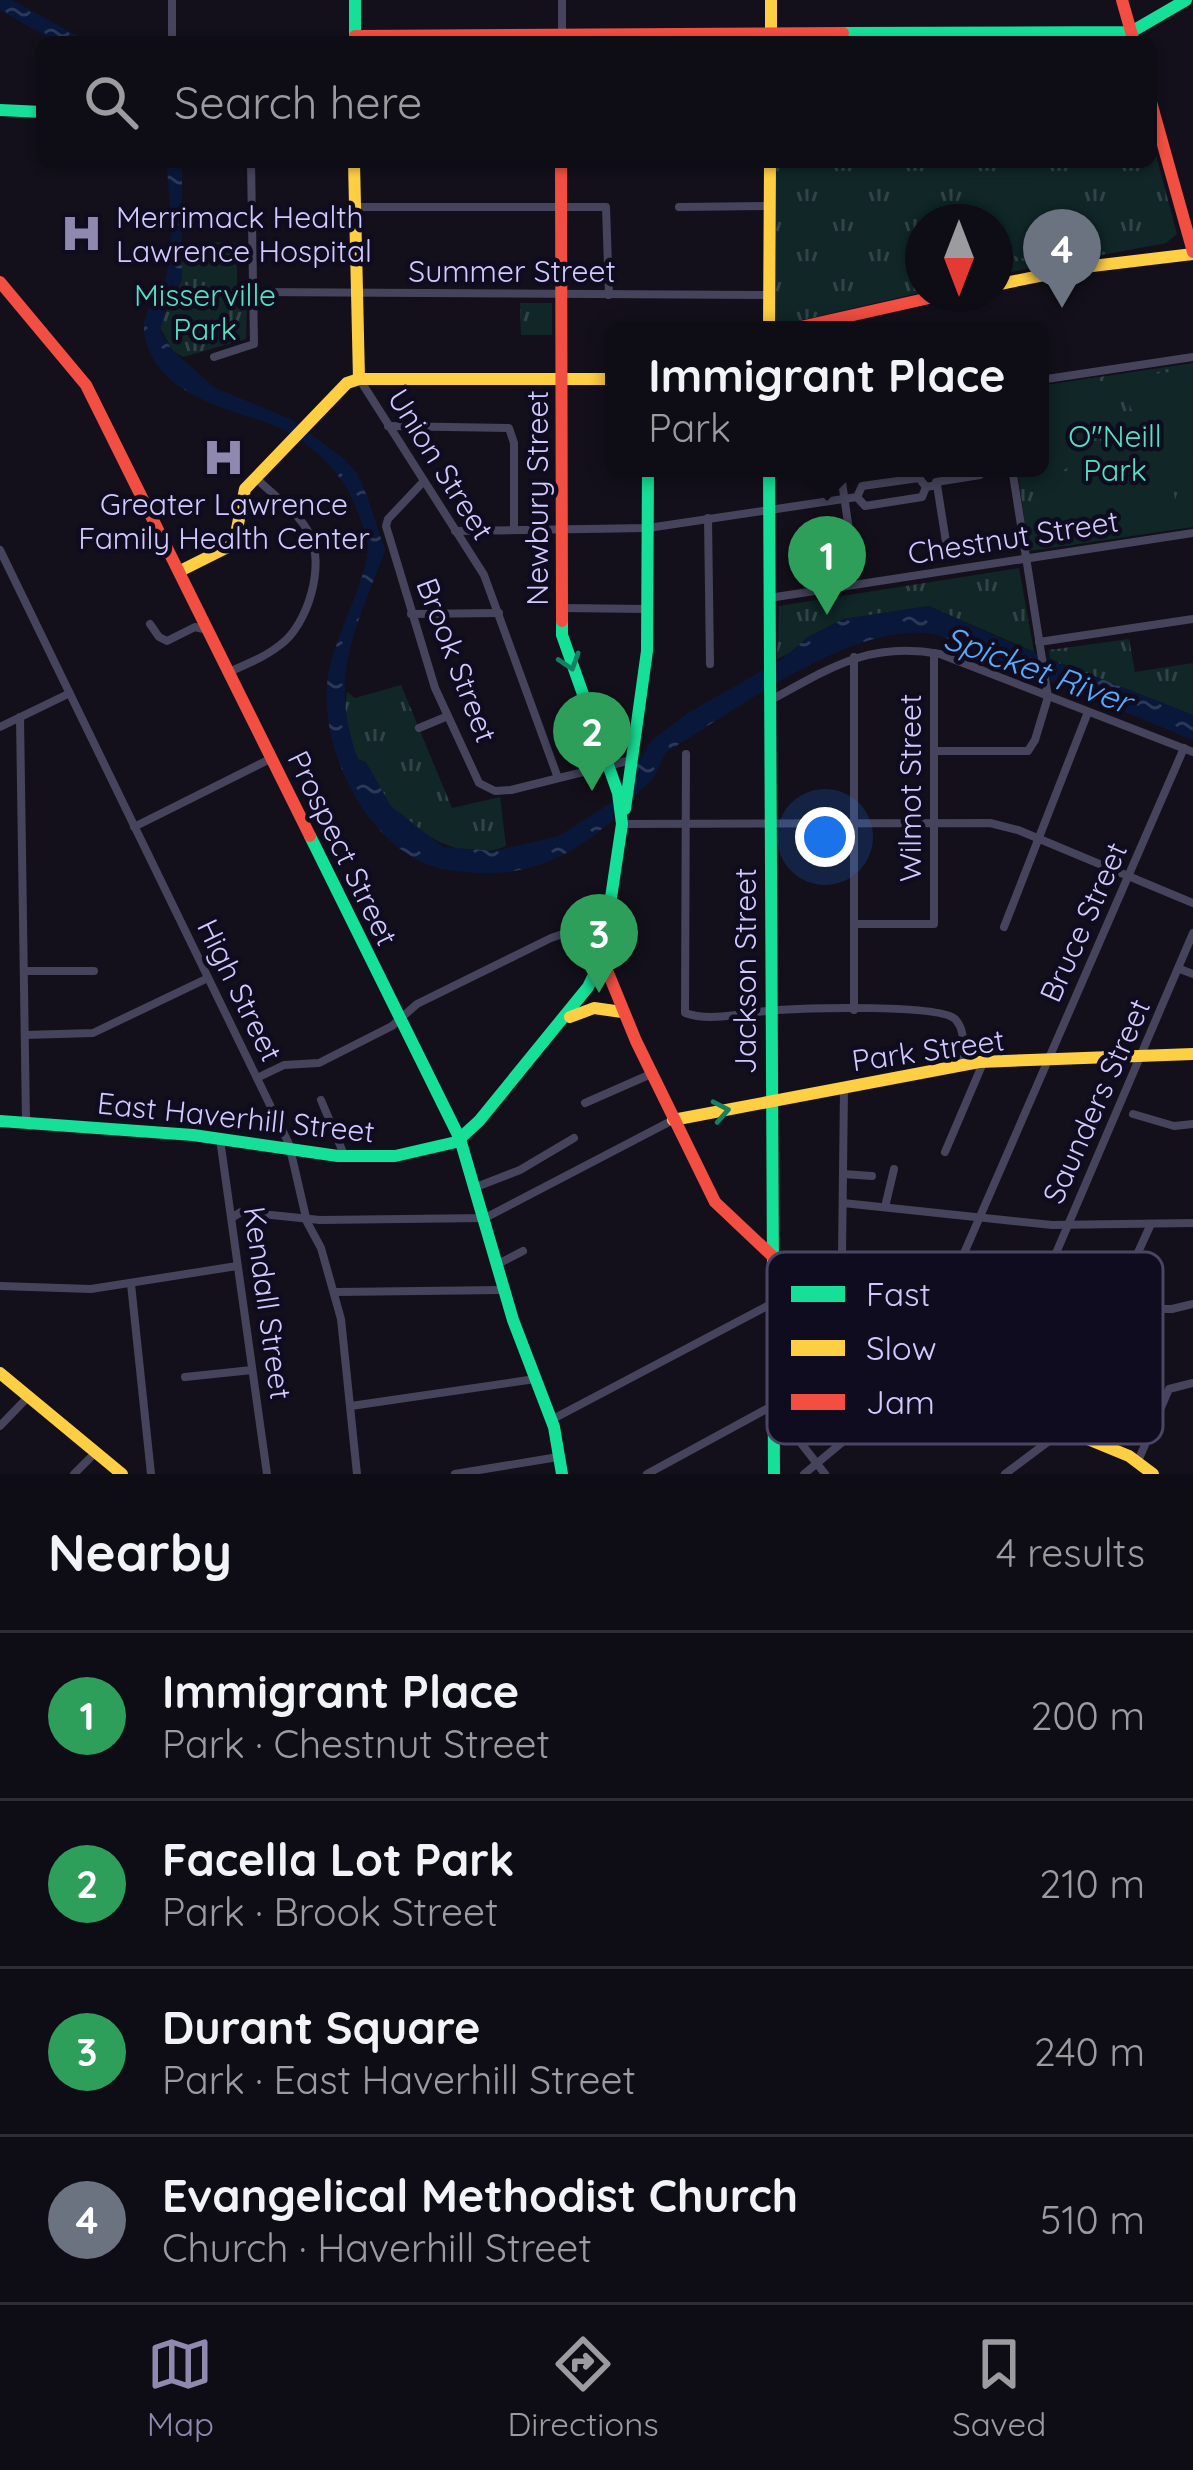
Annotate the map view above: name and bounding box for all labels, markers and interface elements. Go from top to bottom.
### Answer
search box [36,36,1157,168]
icon: search [78,69,144,135]
text: Search here [174,74,422,130]
place label: Merrimack Health Lawrence Hospital [116,198,372,270]
north arrow [905,204,1013,312]
pin: 4 [1023,209,1101,308]
hospital icon: Merrimack Health Lawrence Hospital [59,211,105,257]
street label: Summer Street [408,252,616,290]
park label: Misserville Park [134,276,276,348]
popup [605,321,1049,477]
text: Immigrant Place [648,347,1006,403]
street label: Union Street [380,382,502,546]
street label: Newbury Street [518,390,556,606]
text: Park [648,403,731,452]
park label: O"Neill Park [1068,417,1162,489]
hospital icon: Greater Lawrence Family Health Center [201,435,247,481]
place label: Greater Lawrence Family Health Center [78,485,370,557]
street label: Chestnut Street [905,502,1121,572]
pin: 1 [788,516,866,615]
street label: Brook Street [408,572,506,748]
water label: Spicket River [939,616,1141,723]
one-way arrow [556,650,580,671]
pin: 2 [553,692,631,791]
street label: Wilmot Street [891,694,929,882]
street label: Prospect Street [279,744,407,952]
your location [795,807,855,867]
street label: Bruce Street [1031,836,1135,1008]
street label: Jackson Street [726,868,764,1074]
pin: 3 [560,894,638,993]
street label: High Street [189,912,291,1068]
street label: Saunders Street [1034,993,1158,1209]
street label: Park Street [849,1020,1007,1080]
street label: East Haverhill Street [95,1084,377,1150]
one-way arrow [711,1099,731,1125]
street label: Kendall Street [236,1204,300,1402]
legend [767,1252,1163,1444]
text: Fast [866,1273,931,1314]
text: Slow [866,1327,937,1368]
text: Jam [866,1381,935,1422]
text: Nearby [48,1520,232,1584]
text: 4 results [996,1528,1145,1577]
text: Immigrant Place [162,1663,519,1719]
text: 1 [79,1691,95,1740]
text: 200 m [1031,1691,1145,1740]
text: Park · Chestnut Street [162,1719,550,1768]
text: Facella Lot Park [162,1831,514,1887]
text: 2 [76,1859,98,1908]
text: 210 m [1040,1859,1145,1908]
text: Park · Brook Street [162,1887,498,1936]
text: Durant Square [162,1999,481,2055]
text: 3 [77,2027,97,2076]
text: 240 m [1034,2027,1145,2076]
text: Park · East Haverhill Street [162,2055,636,2104]
text: Evangelical Methodist Church [162,2167,798,2223]
text: 4 [76,2195,98,2244]
text: 510 m [1040,2195,1145,2244]
text: Church · Haverhill Street [162,2223,592,2272]
tab: Map [147,2331,214,2444]
tab: Directions [507,2331,659,2444]
tab: Saved [952,2331,1046,2444]

